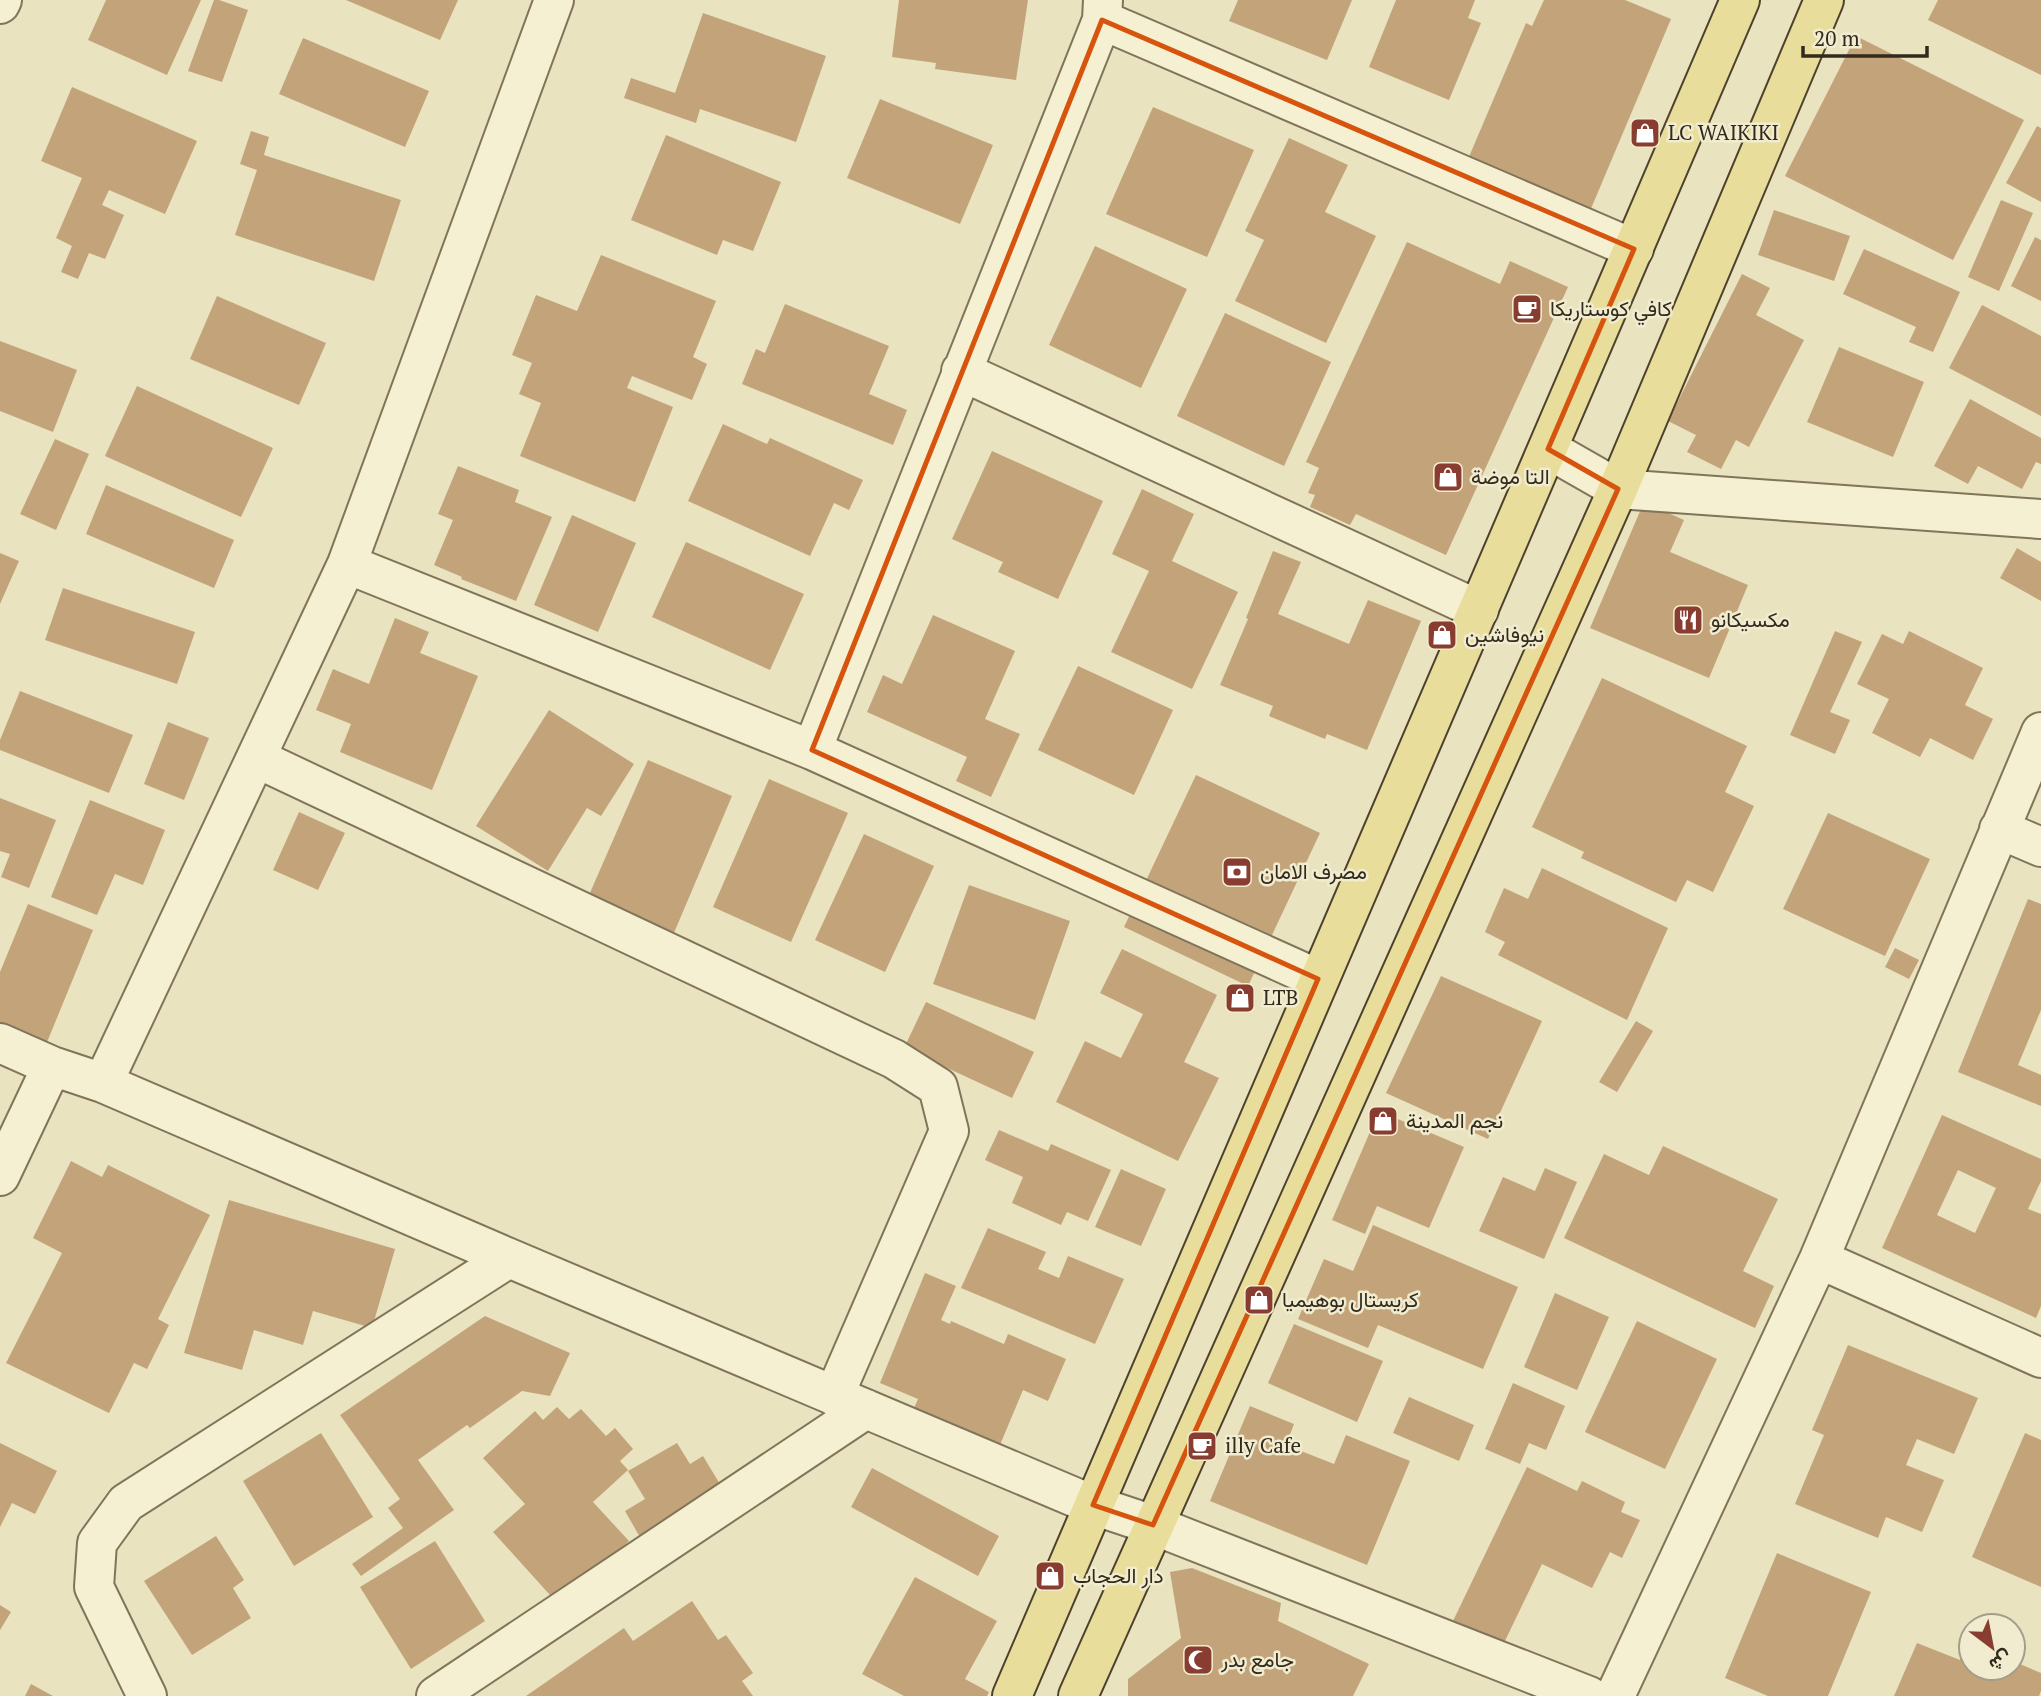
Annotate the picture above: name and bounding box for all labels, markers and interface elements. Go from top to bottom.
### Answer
scale bar [1803,14,1927,58]
text: 20 m [1814,24,1860,52]
shop icon: LC WAIKIKI [1628,116,1662,150]
place label: LC WAIKIKI [1668,118,1779,146]
cafe icon: كافي كوستاريكا [1510,292,1544,326]
place label: كافي كوستاريكا [1550,294,1672,326]
shop icon: التا موضة [1431,460,1465,494]
place label: التا موضة [1471,462,1550,490]
restaurant icon: مكسيكانو [1671,603,1705,637]
place label: مكسيكانو [1711,605,1790,633]
shop icon: نيوفاشين [1425,618,1459,652]
place label: نيوفاشين [1465,620,1544,648]
bank icon: مصرف الامان [1220,855,1254,889]
place label: مصرف الامان [1260,857,1367,885]
shop icon: LTB [1223,981,1257,1015]
place label: LTB [1263,983,1298,1011]
shop icon: نجم المدينة [1366,1104,1400,1138]
place label: نجم المدينة [1406,1106,1503,1135]
shop icon: كريستال بوهيميا [1242,1283,1276,1317]
place label: كريستال بوهيميا [1282,1285,1419,1313]
cafe icon: illy Cafe [1185,1429,1219,1463]
place label: illy Cafe [1225,1431,1301,1459]
shop icon: دار الحجاب [1033,1559,1067,1593]
place label: دار الحجاب [1073,1561,1164,1589]
north arrow [1957,1612,2027,1682]
mosque icon: جامع بدر [1181,1643,1215,1677]
place label: جامع بدر [1220,1645,1294,1674]
text: ش [1985,1645,2018,1679]

